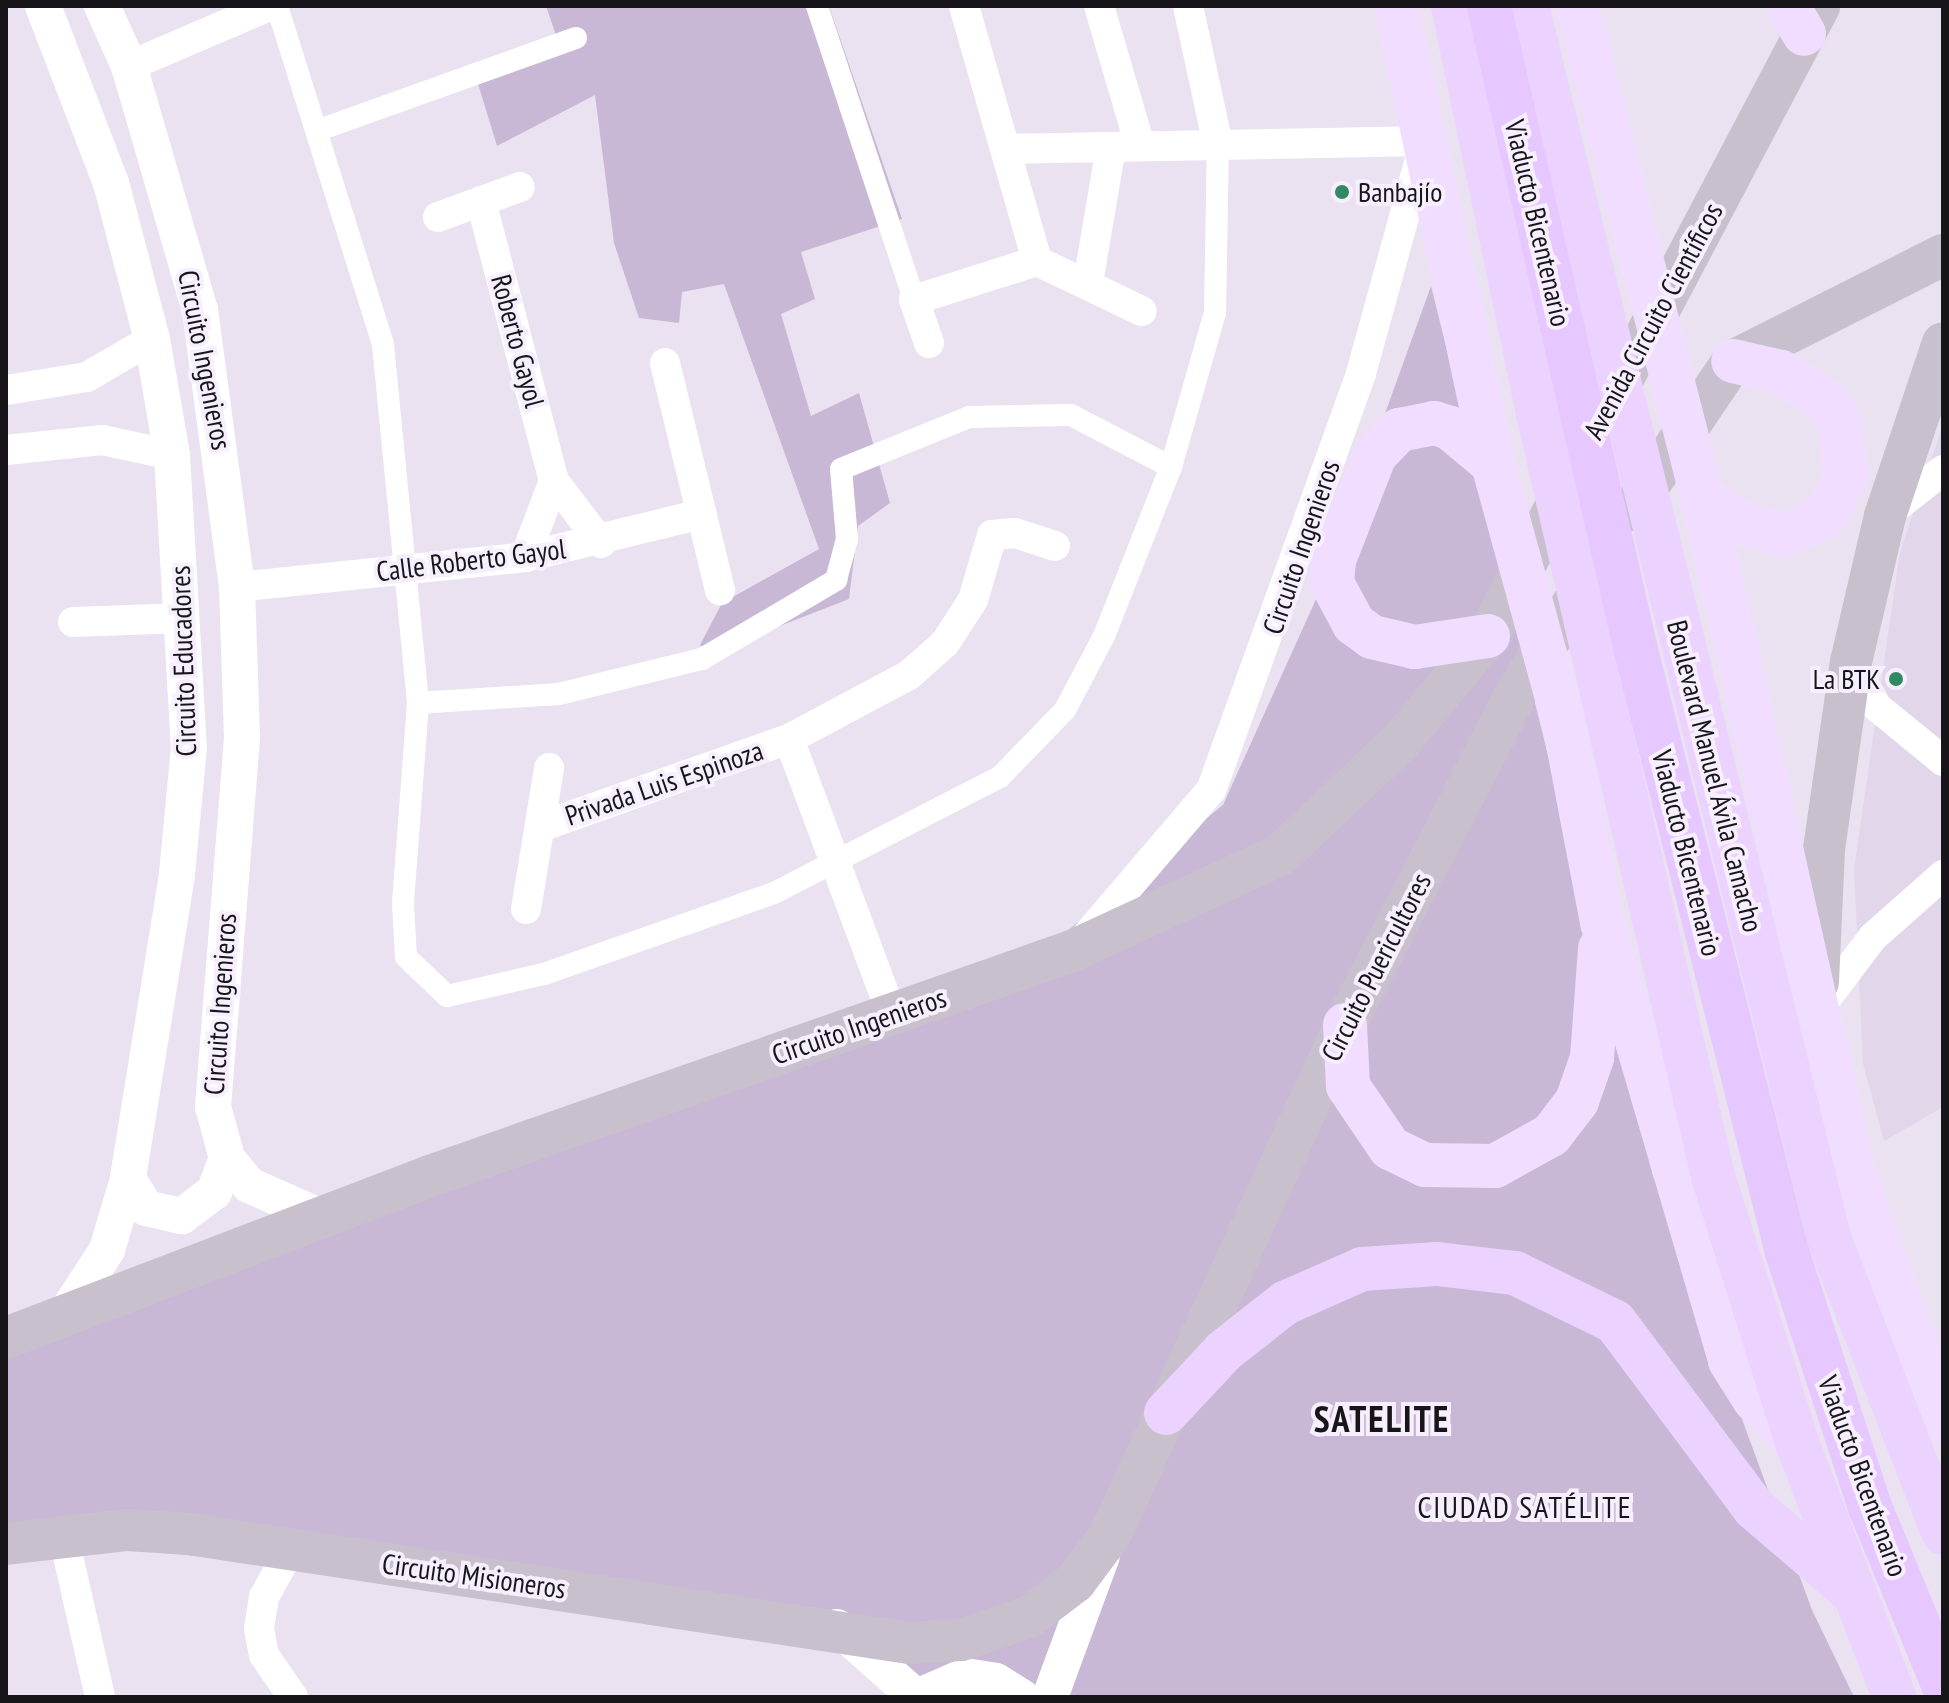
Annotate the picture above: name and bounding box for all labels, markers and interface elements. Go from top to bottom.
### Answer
street label: Viaducto Bicentenario [1498,116,1578,330]
place label: Banbajío [1358,175,1442,209]
marker: Banbajío [1333,183,1351,201]
street label: Avenida Circuito Científicos [1577,197,1729,445]
street label: Circuito Ingenieros [171,268,239,452]
street label: Roberto Gayol [484,271,552,411]
street label: Circuito Ingenieros [1256,456,1346,638]
street label: Calle Roberto Gayol [374,532,568,588]
street label: Circuito Educadores [163,565,203,757]
street label: Boulevard Manuel Ávila Camacho [1660,616,1770,936]
place label: La BTK [1813,662,1880,696]
marker: La BTK [1887,670,1905,688]
street label: Privada Luis Espinoza [561,733,767,833]
street label: Viaducto Bicentenario [1645,747,1729,959]
street label: Circuito Puericultores [1314,867,1438,1067]
street label: Circuito Ingenieros [197,912,243,1096]
street label: Circuito Ingenieros [768,981,950,1071]
street label: Viaducto Bicentenario [1811,1371,1915,1581]
district label: SATELITE [1314,1397,1450,1441]
district label: CIUDAD SATÉLITE [1417,1489,1633,1525]
street label: Circuito Misioneros [380,1546,568,1606]

